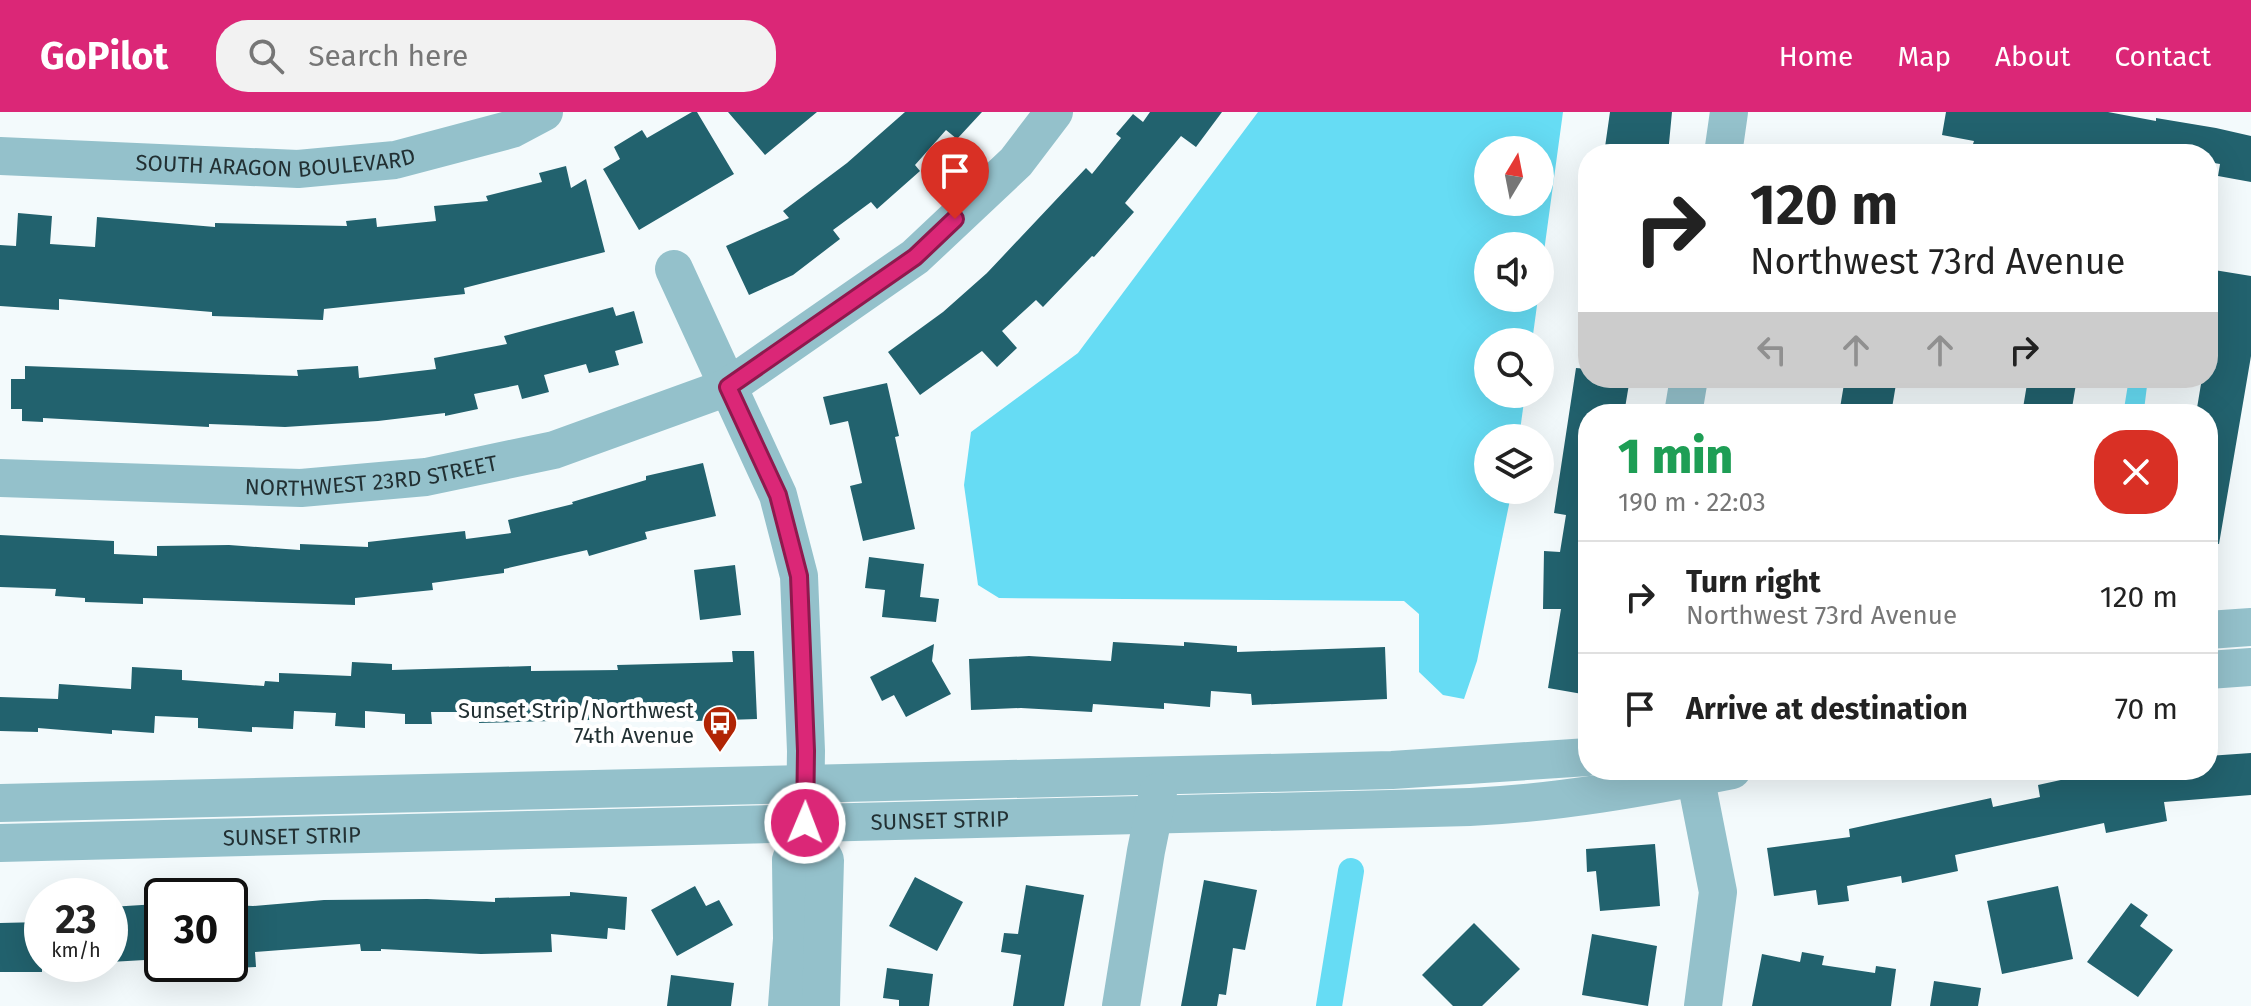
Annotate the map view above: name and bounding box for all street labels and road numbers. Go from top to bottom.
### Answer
street label: SOUTH ARAGON BOULEVARD [135,142,418,183]
street label: NORTHWEST 23RD STREET [244,449,500,502]
street label: SUNSET STRIP [870,805,1009,836]
street label: SUNSET STRIP [223,821,361,852]

